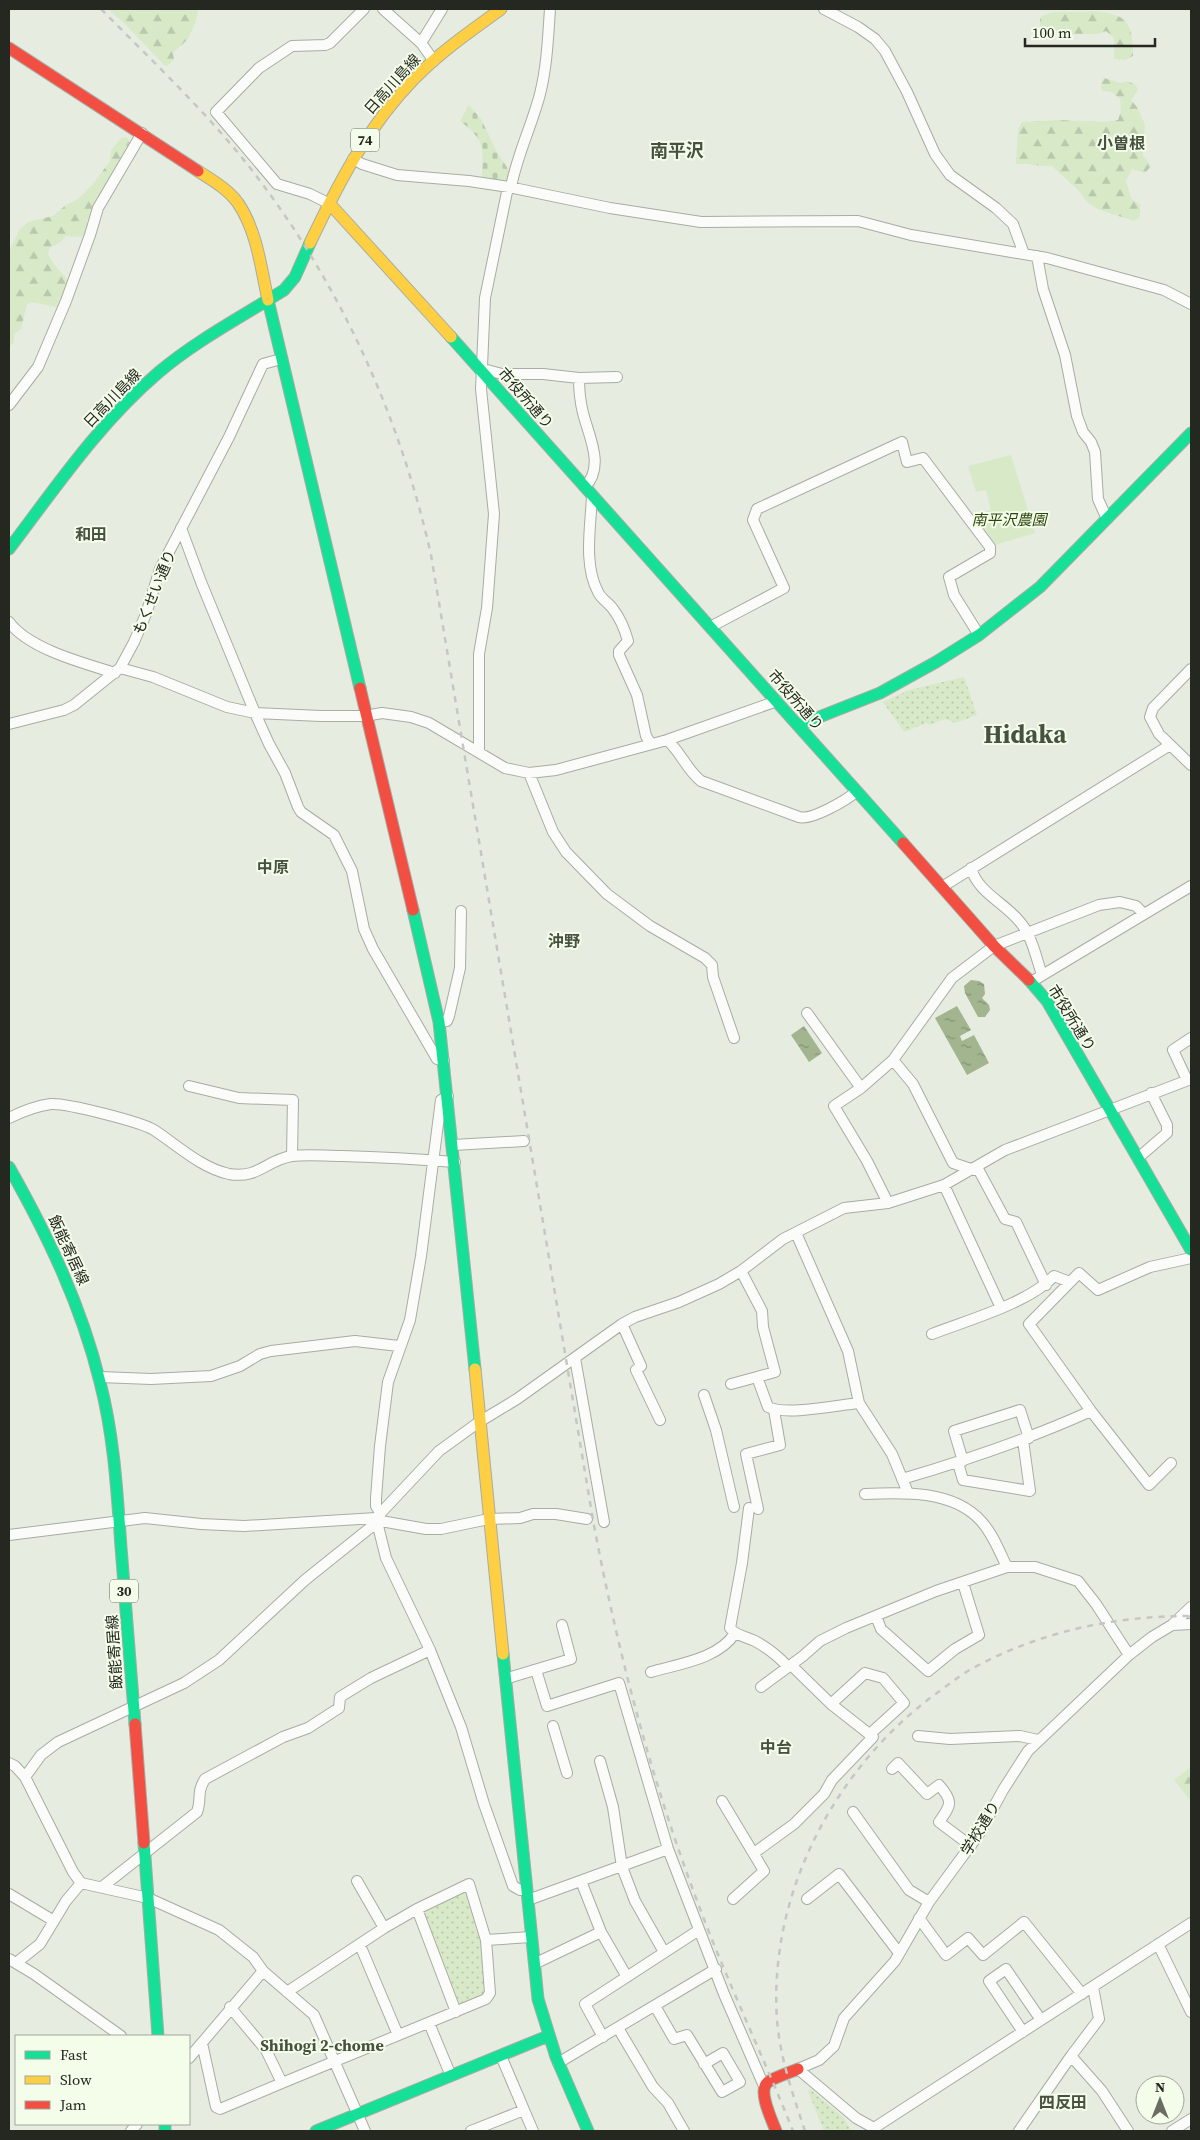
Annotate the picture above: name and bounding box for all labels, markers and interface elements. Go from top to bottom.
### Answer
scale bar [1025,15,1155,47]
text: 100 m [1032,22,1072,43]
street label: 日高川島線 [359,49,425,119]
road number: 74 [351,128,379,152]
district label: 小曽根 [1097,132,1145,154]
district label: 南平沢 [650,138,704,163]
street label: 市役所通り [493,363,559,433]
street label: 日高川島線 [78,364,146,432]
park label: 南平沢農園 [971,509,1048,530]
district label: 和田 [75,523,107,545]
street label: もくせい通り [127,546,181,638]
street label: 市役所通り [763,665,829,735]
district label: Hidaka [983,717,1067,751]
district label: 中原 [257,856,289,878]
district label: 沖野 [548,930,580,952]
street label: 市役所通り [1043,981,1101,1055]
street label: 飯能寄居線 [44,1212,94,1288]
road number: 30 [110,1580,138,1602]
street label: 飯能寄居線 [101,1614,127,1690]
district label: 中台 [760,1736,792,1758]
street label: 学校通り [956,1797,1004,1859]
district label: Shihogi 2-chome [260,2034,384,2056]
legend [15,2035,190,2125]
text: Fast [60,2044,87,2065]
text: Slow [60,2069,92,2090]
north arrow [1135,2075,1185,2125]
text: N [1155,2077,1165,2097]
district label: 四反田 [1039,2091,1087,2113]
text: Jam [59,2094,87,2115]

